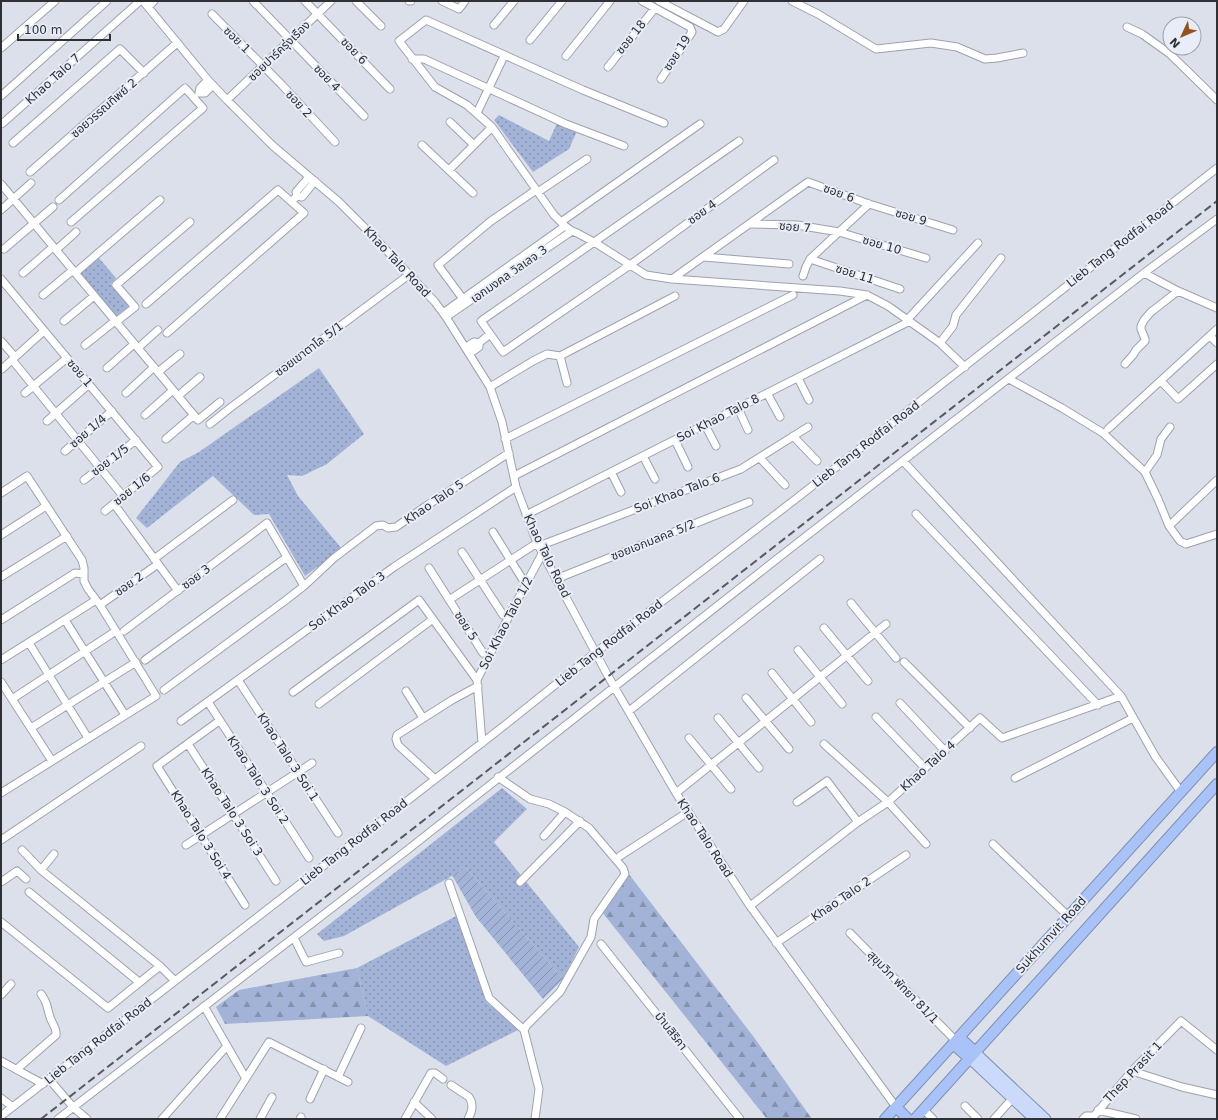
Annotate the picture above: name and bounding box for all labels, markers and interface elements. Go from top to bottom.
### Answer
scale bar [18,16,110,42]
north arrow [1162,16,1202,56]
street label: ซอย 18 [613,17,649,57]
street label: ซอยปาร์ครุ่งเรือง [245,18,313,84]
text: 100 m [24,23,62,37]
street label: ซอย 1 [221,24,253,56]
street label: ซอย 19 [660,33,694,73]
street label: ซอย 6 [338,35,370,67]
text: N [1167,35,1183,50]
street label: Khao Talo 7 [23,51,83,107]
street label: ซอย 4 [311,62,343,94]
street label: ซอยวรรณทิพย์ 2 [68,75,140,141]
street label: ซอย 2 [283,87,315,121]
street label: ซอย 6 [822,181,856,205]
street label: ซอย 4 [685,197,719,227]
street label: Lieb Tang Rodfai Road [1064,198,1176,290]
street label: ซอย 9 [894,206,928,228]
street label: ซอย 7 [778,219,812,235]
street label: Khao Talo Road [361,224,433,300]
street label: ซอย 10 [861,233,903,257]
street label: เอกมงคล วิลเลจ 3 [468,242,550,306]
street label: ซอย 11 [834,261,876,287]
street label: ซอยเขาตาโล 5/1 [272,319,346,379]
street label: ซอย 1 [64,356,96,390]
street label: Soi Khao Talo 8 [674,391,762,445]
street label: Lieb Tang Rodfai Road [810,398,922,490]
street label: ซอย 1/4 [67,411,109,451]
street label: ซอย 1/5 [88,441,132,479]
street label: ซอย 1/6 [111,470,153,508]
street label: Soi Khao Talo 6 [632,470,722,516]
street label: Khao Talo 5 [402,477,466,527]
street label: Khao Talo Road [521,512,573,600]
street label: ซอยเอกมลคล 5/2 [609,517,697,563]
street label: ซอย 3 [179,562,213,592]
street label: ซอย 2 [112,569,146,599]
street label: Soi Khao Talo 3 [306,569,388,633]
street label: Soi Khao Talo 1/2 [476,574,536,672]
street label: Lieb Tang Rodfai Road [553,597,665,689]
street label: ซอย 5 [451,609,481,643]
street label: Khao Talo 3 Soi 1 [254,710,322,804]
street label: Khao Talo 3 Soi 2 [224,733,292,827]
street label: Khao Talo 4 [898,738,958,794]
street label: Khao Talo 3 Soi 3 [198,765,266,859]
street label: Khao Talo 3 Soi 4 [168,788,234,882]
street label: Lieb Tang Rodfai Road [298,796,410,888]
street label: Khao Talo Road [674,796,736,880]
street label: Khao Talo 2 [809,874,873,924]
street label: Sukhumvit Road [1013,894,1089,976]
street label: สุขุมวิท พัทยา 81/1 [865,948,941,1026]
street label: Lieb Tang Rodfai Road [42,995,154,1087]
street label: บ้านสิริคา [652,1009,690,1053]
street label: Thep Prasit 1 [1100,1038,1165,1106]

